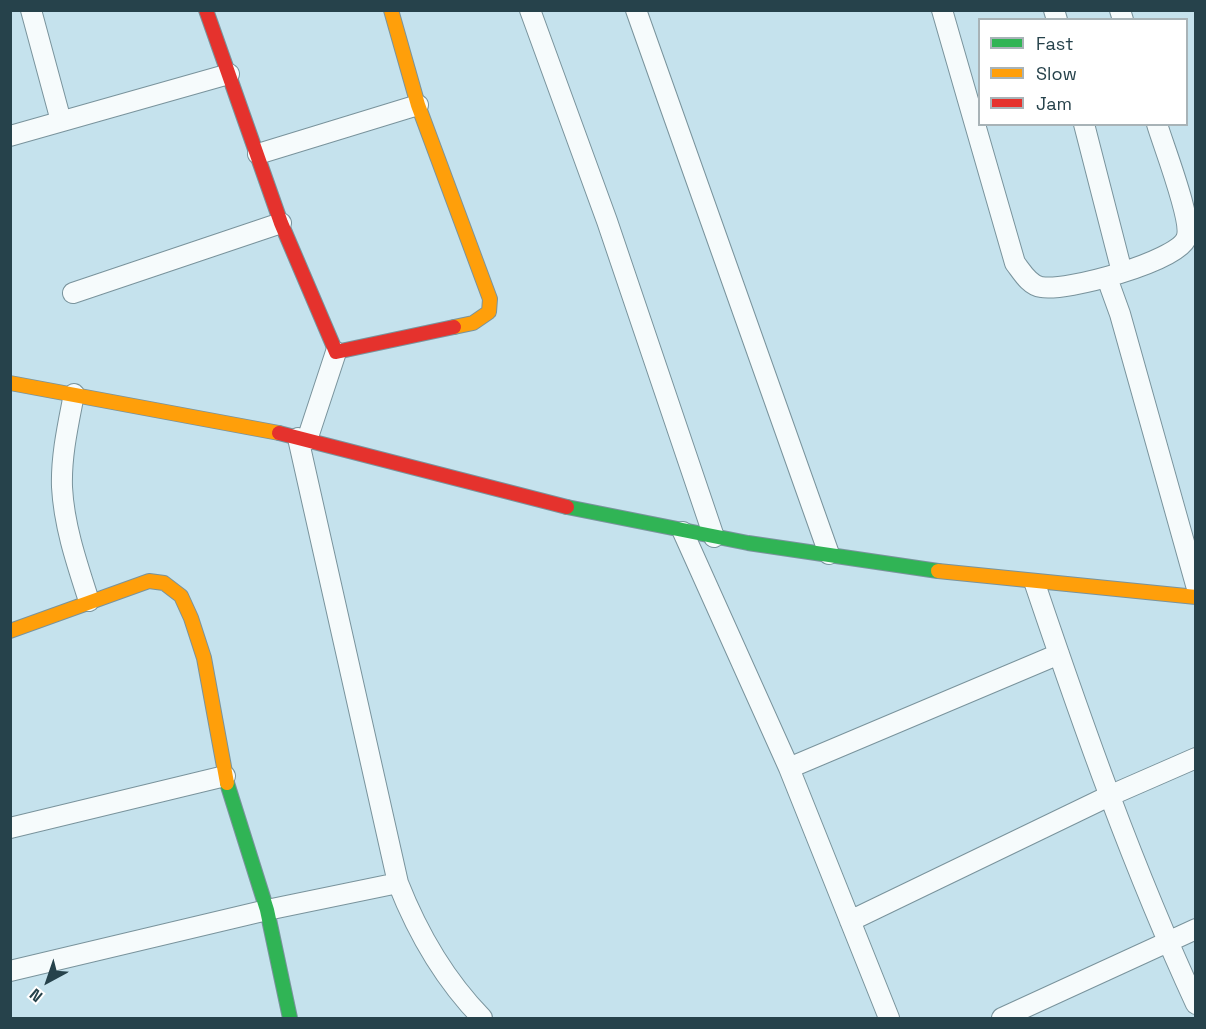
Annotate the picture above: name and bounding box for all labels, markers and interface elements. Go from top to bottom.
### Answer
legend [978,18,1188,126]
text: Fast [1036,32,1073,55]
text: Slow [1036,62,1077,85]
text: Jam [1036,92,1072,115]
north arrow [18,951,78,1011]
text: N [25,984,47,1007]

